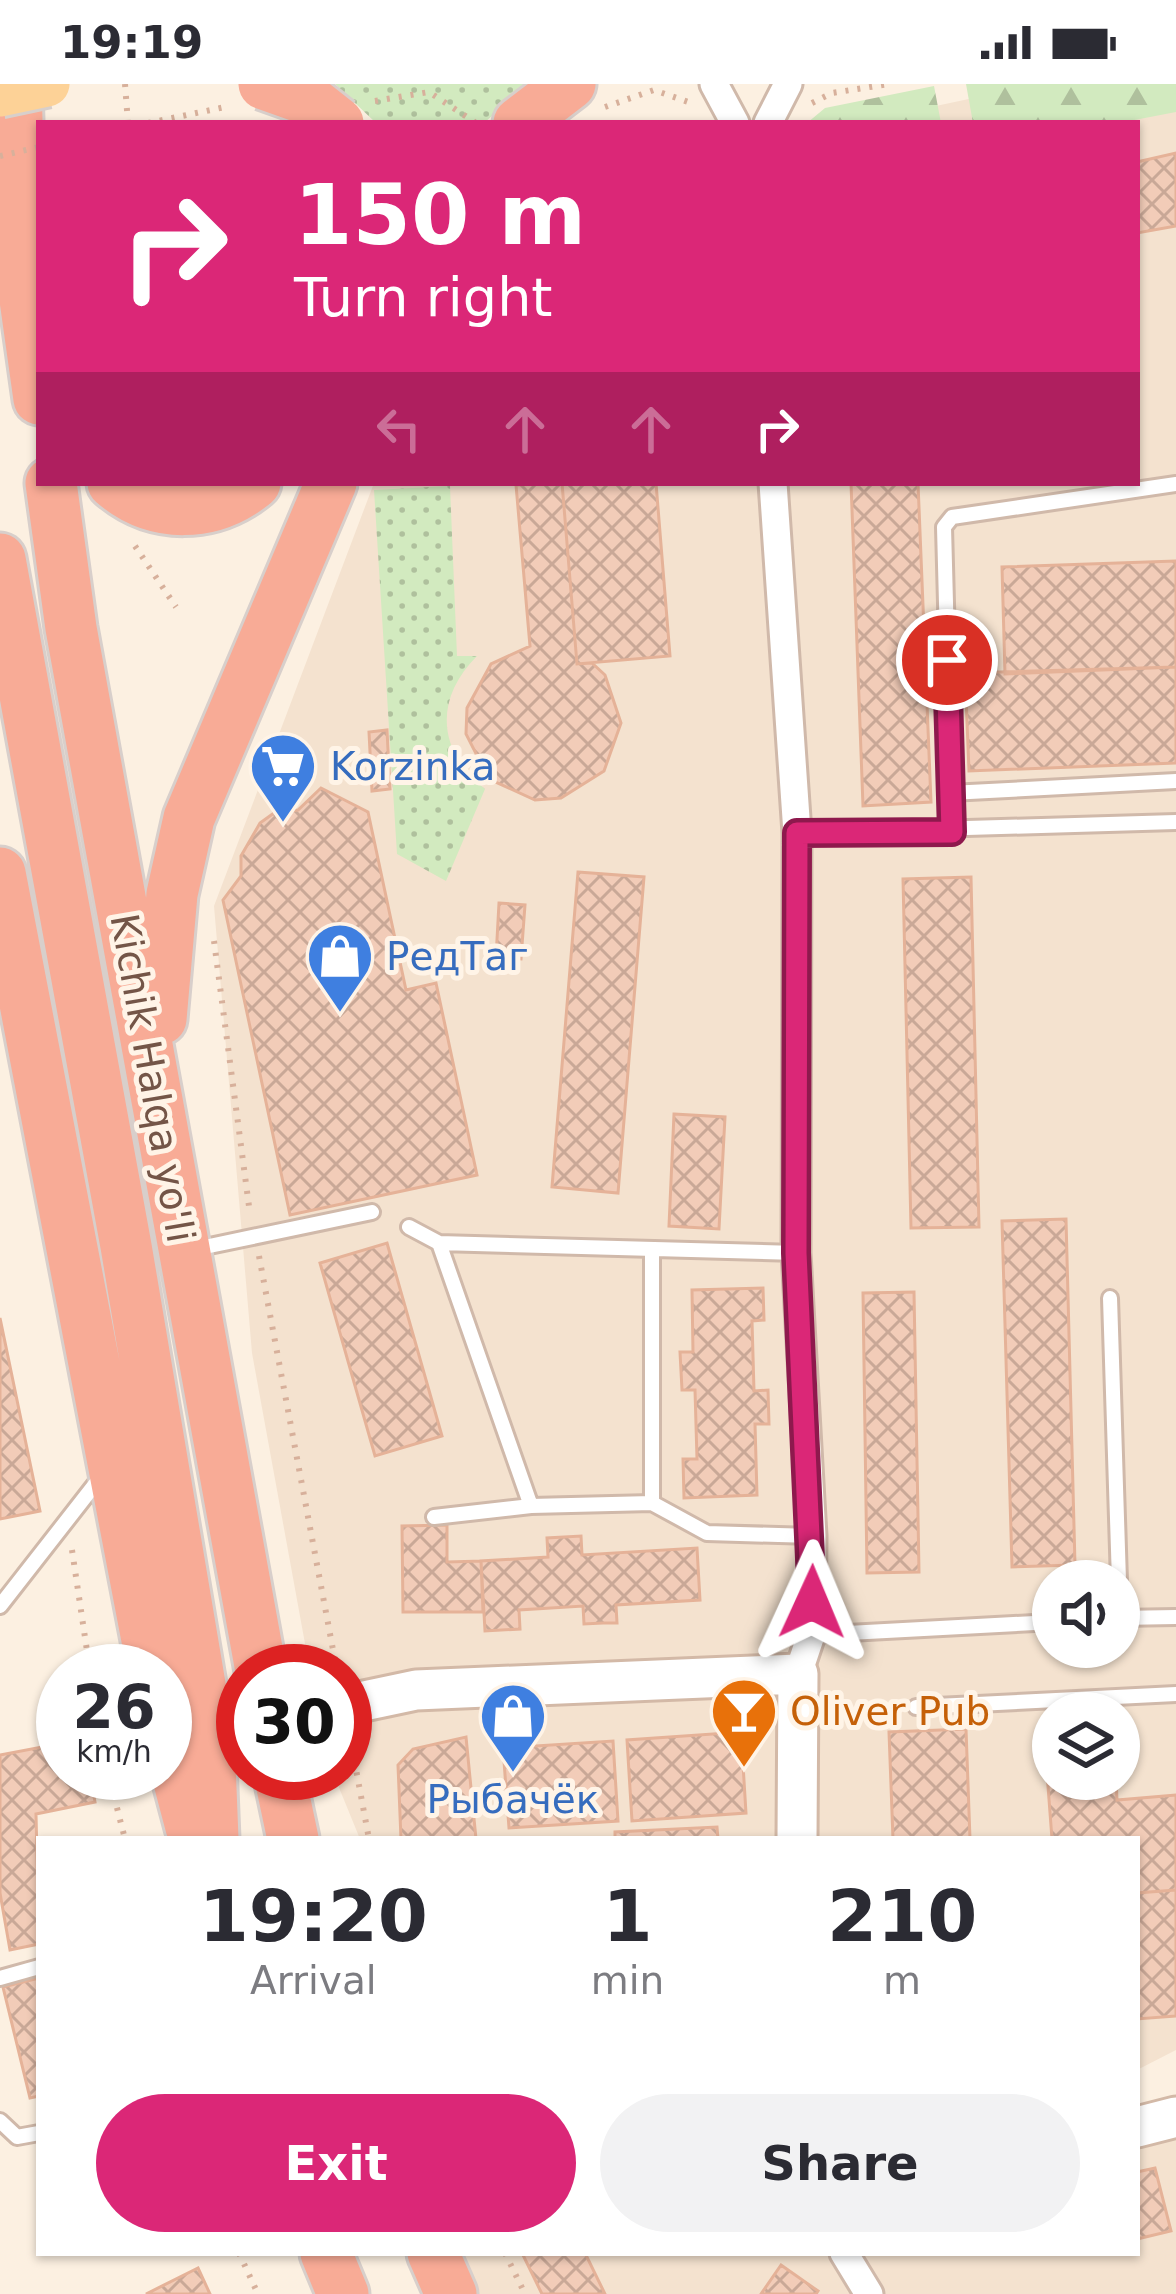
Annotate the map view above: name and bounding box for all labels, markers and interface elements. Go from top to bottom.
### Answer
text: 19:19 [60,16,203,69]
text: 150 m [294,166,586,264]
icon: right [96,168,252,324]
text: Turn right [294,266,553,329]
icon: left [366,396,432,462]
icon: ahead [492,396,558,462]
icon: ahead [618,396,684,462]
icon: right [744,396,810,462]
pin [896,609,998,711]
icon: arrive [914,627,980,693]
supermarket icon: Korzinka [248,731,318,825]
place label: Korzinka [330,744,495,789]
street label: Kichik Halqa yo'li [101,910,204,1246]
shop icon: РедТаг [305,921,375,1015]
place label: РедТаг [386,934,529,979]
position arrow [749,1539,875,1665]
map controls [1032,1560,1140,1800]
button: sound [1032,1560,1140,1668]
speed limit sign: 30 [216,1644,372,1800]
text: 26 [72,1672,156,1742]
bar icon: Oliver Pub [709,1676,779,1770]
shop icon: Рыбачёк [478,1681,548,1775]
place label: Oliver Pub [790,1689,990,1734]
button: layers [1032,1692,1140,1800]
text: km/h [76,1734,152,1769]
place label: Рыбачёк [427,1777,599,1822]
text: 19:20 [199,1874,428,1958]
text: 1 [602,1874,652,1958]
text: 210 [827,1874,977,1958]
text: Arrival [250,1958,377,2003]
text: min [591,1958,664,2003]
text: m [883,1958,921,2003]
button: Exit [96,2094,576,2232]
button: Share [600,2094,1080,2232]

